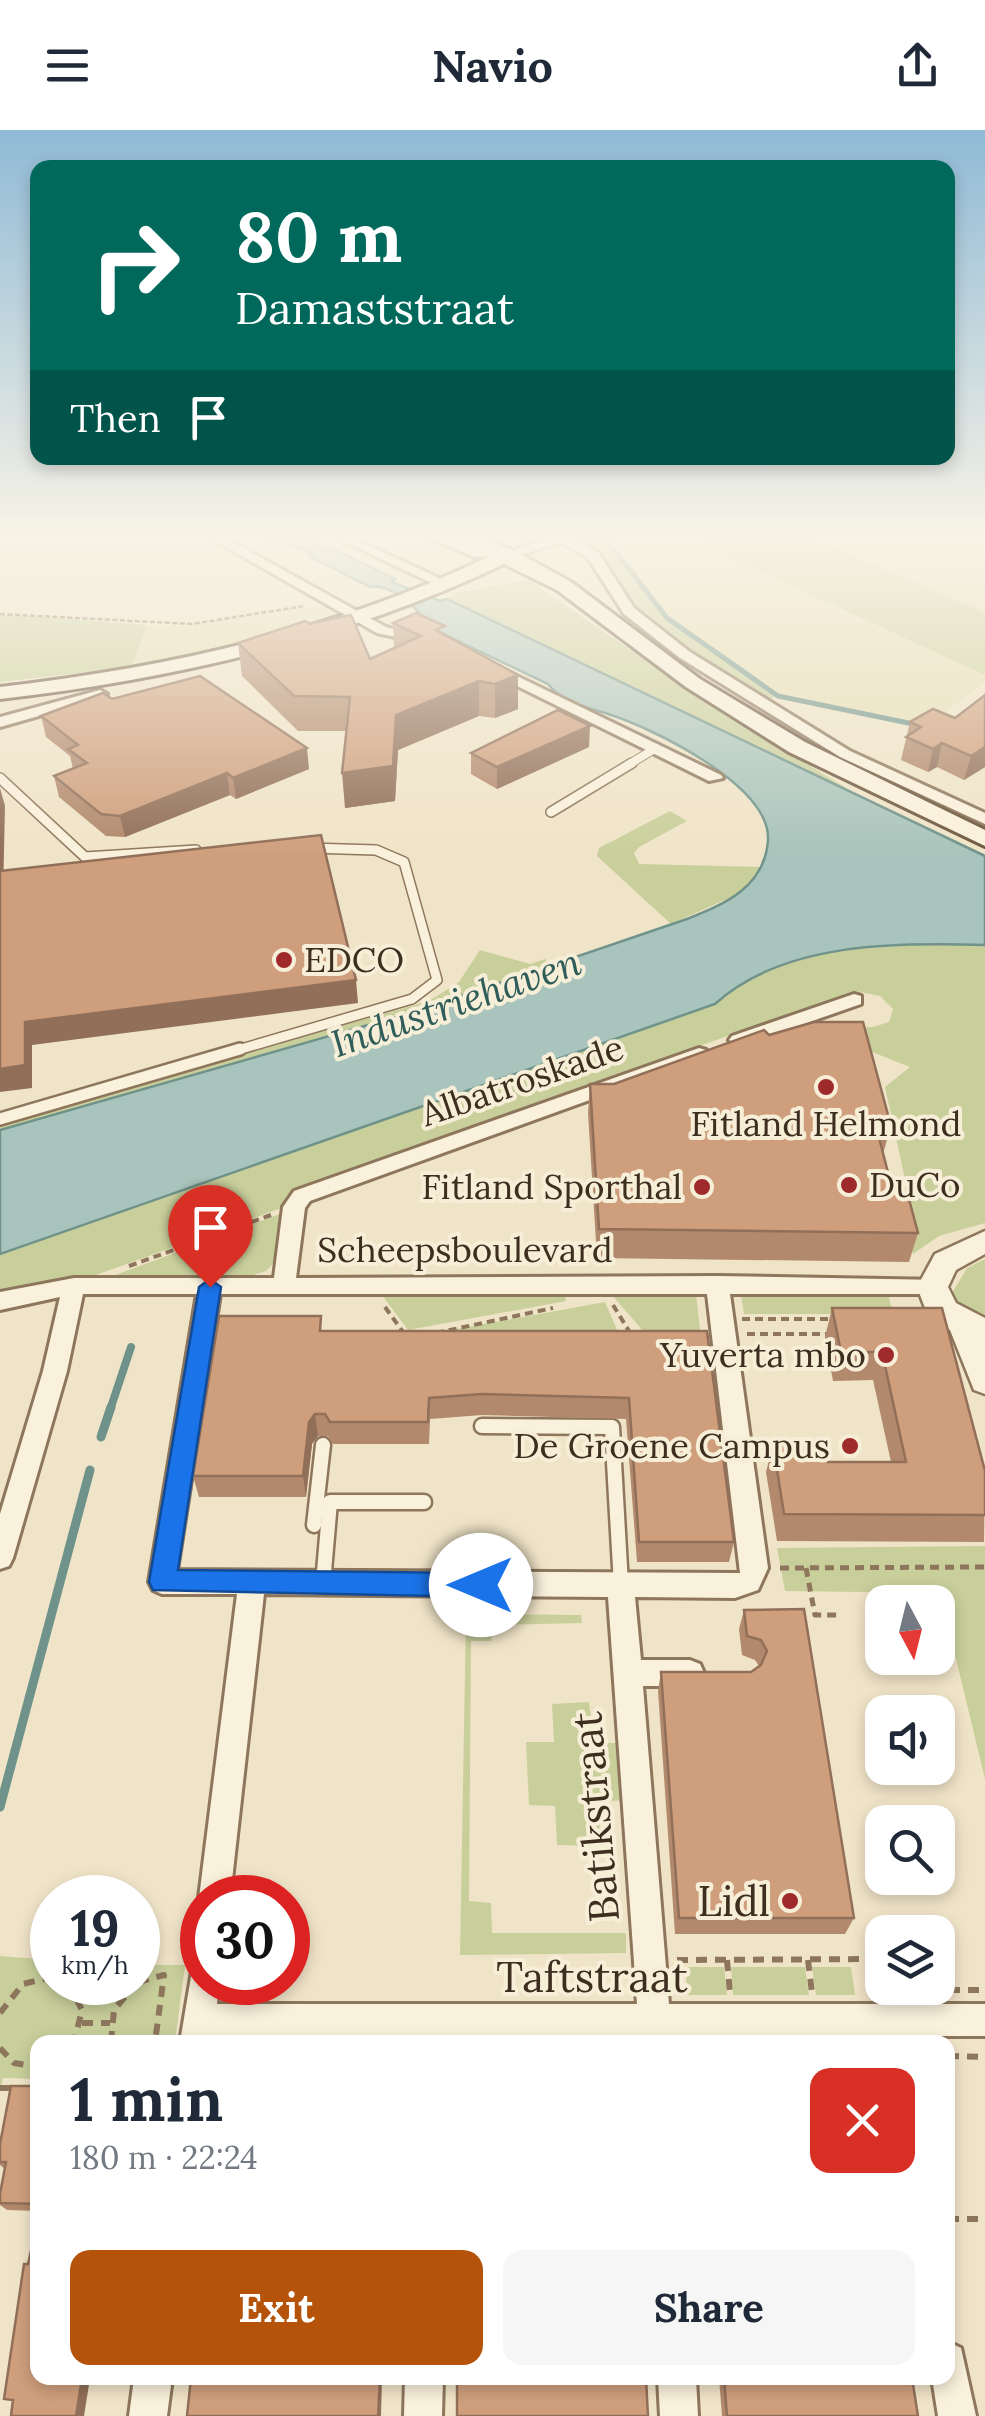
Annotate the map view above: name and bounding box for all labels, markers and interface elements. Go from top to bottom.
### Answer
text: Navio [432,37,553,94]
icon: menu [40,38,95,93]
icon: share [890,38,945,93]
text: 80 m [235,192,402,281]
icon: right [70,200,200,330]
text: Damaststraat [235,279,514,336]
icon: arrive [181,390,236,445]
text: Then [70,394,161,442]
place label: EDCO [304,937,404,982]
water label: Industriehaven [324,937,587,1067]
marker: EDCO [273,949,295,971]
street label: Albatroskade [414,1025,629,1137]
marker: Fitland Helmond [815,1076,837,1098]
place label: Fitland Helmond [691,1101,961,1146]
place label: DuCo [869,1162,961,1207]
place label: Fitland Sporthal [422,1164,682,1209]
marker: DuCo [838,1174,860,1196]
marker: Fitland Sporthal [691,1176,713,1198]
pin [168,1185,253,1288]
icon: arrive [183,1200,238,1255]
street label: Scheepsboulevard [317,1227,613,1272]
place label: Yuverta mbo [659,1332,866,1377]
marker: Yuverta mbo [875,1344,897,1366]
place label: De Groene Campus [514,1423,830,1468]
marker: De Groene Campus [839,1435,861,1457]
position arrow [429,1533,533,1637]
north arrow [865,1585,955,1675]
map controls [865,1585,955,2005]
button: sound [865,1695,955,1785]
street label: Batikstraat [559,1709,631,1924]
button: search [865,1805,955,1895]
place label: Lidl [697,1874,770,1928]
speed limit sign: 30 [180,1875,310,2005]
marker: Lidl [779,1890,801,1912]
text: 19 [70,1896,120,1960]
button: layers [865,1915,955,2005]
text: km/h [61,1949,129,1981]
street label: Taftstraat [496,1950,688,2004]
text: 1 min [70,2061,223,2137]
button: close [810,2068,915,2173]
text: 180 m · 22:24 [70,2137,258,2178]
button: Exit [70,2250,483,2365]
button: Share [503,2250,915,2365]

